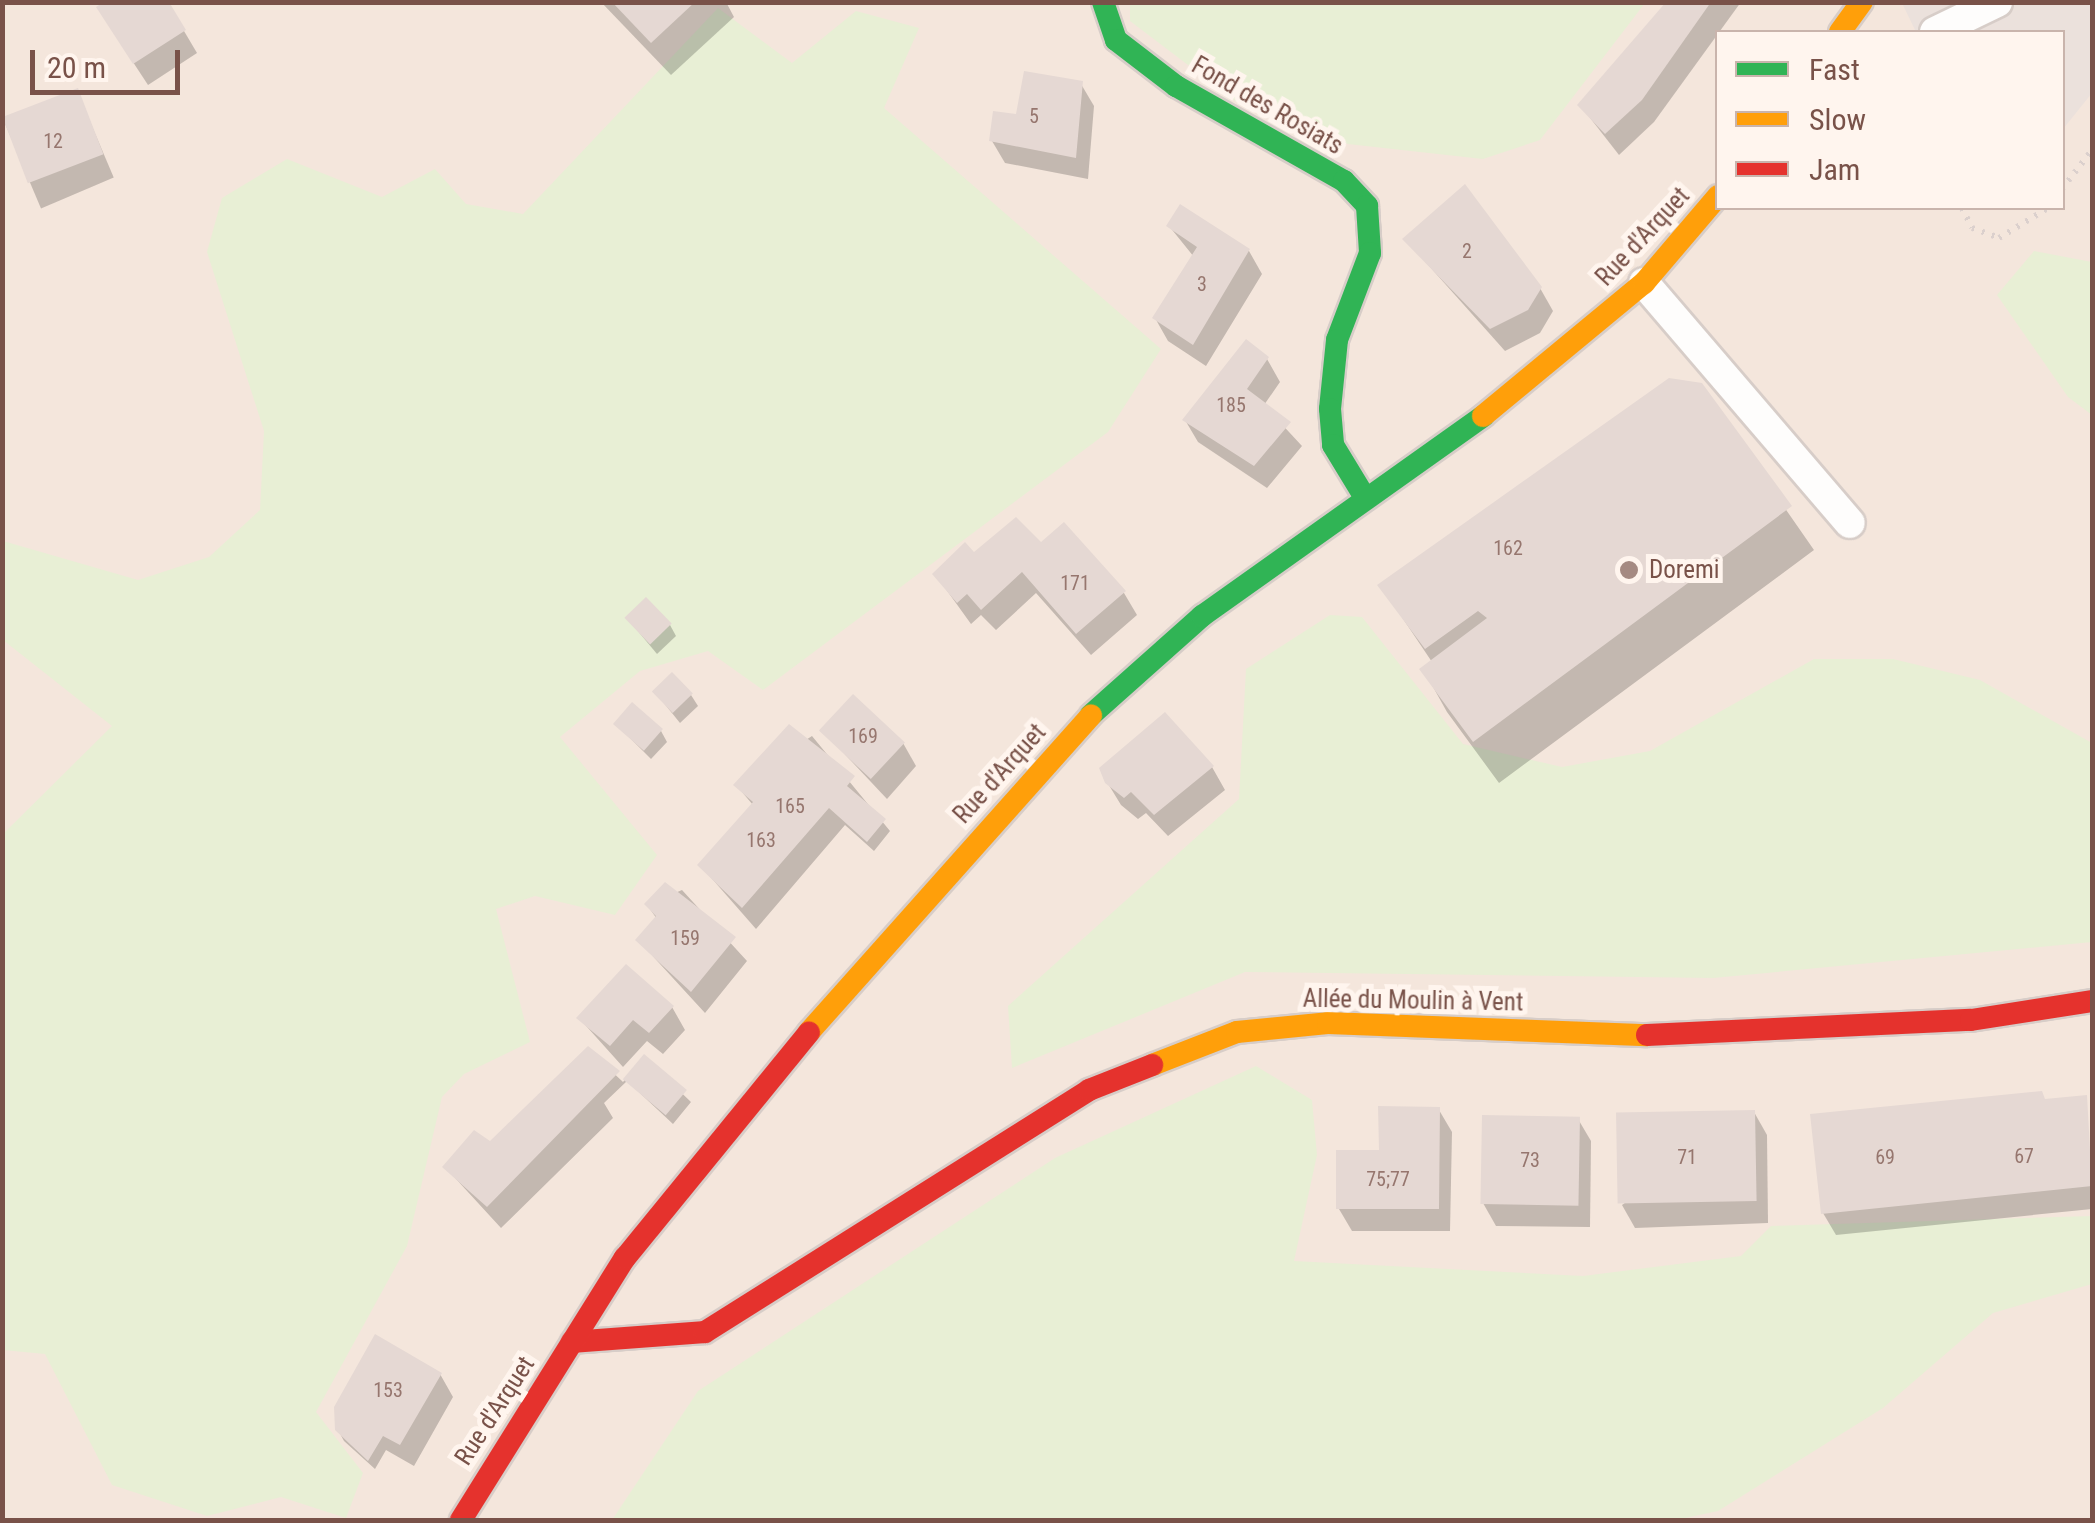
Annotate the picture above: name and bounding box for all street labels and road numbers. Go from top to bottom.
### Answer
street label: Fond des Rosiats [1186,51,1348,161]
street label: Rue d'Arquet [1590,182,1696,292]
street label: Rue d'Arquet [947,718,1053,830]
street label: Allée du Moulin à Vent [1302,984,1524,1018]
street label: Rue d'Arquet [449,1351,541,1471]

